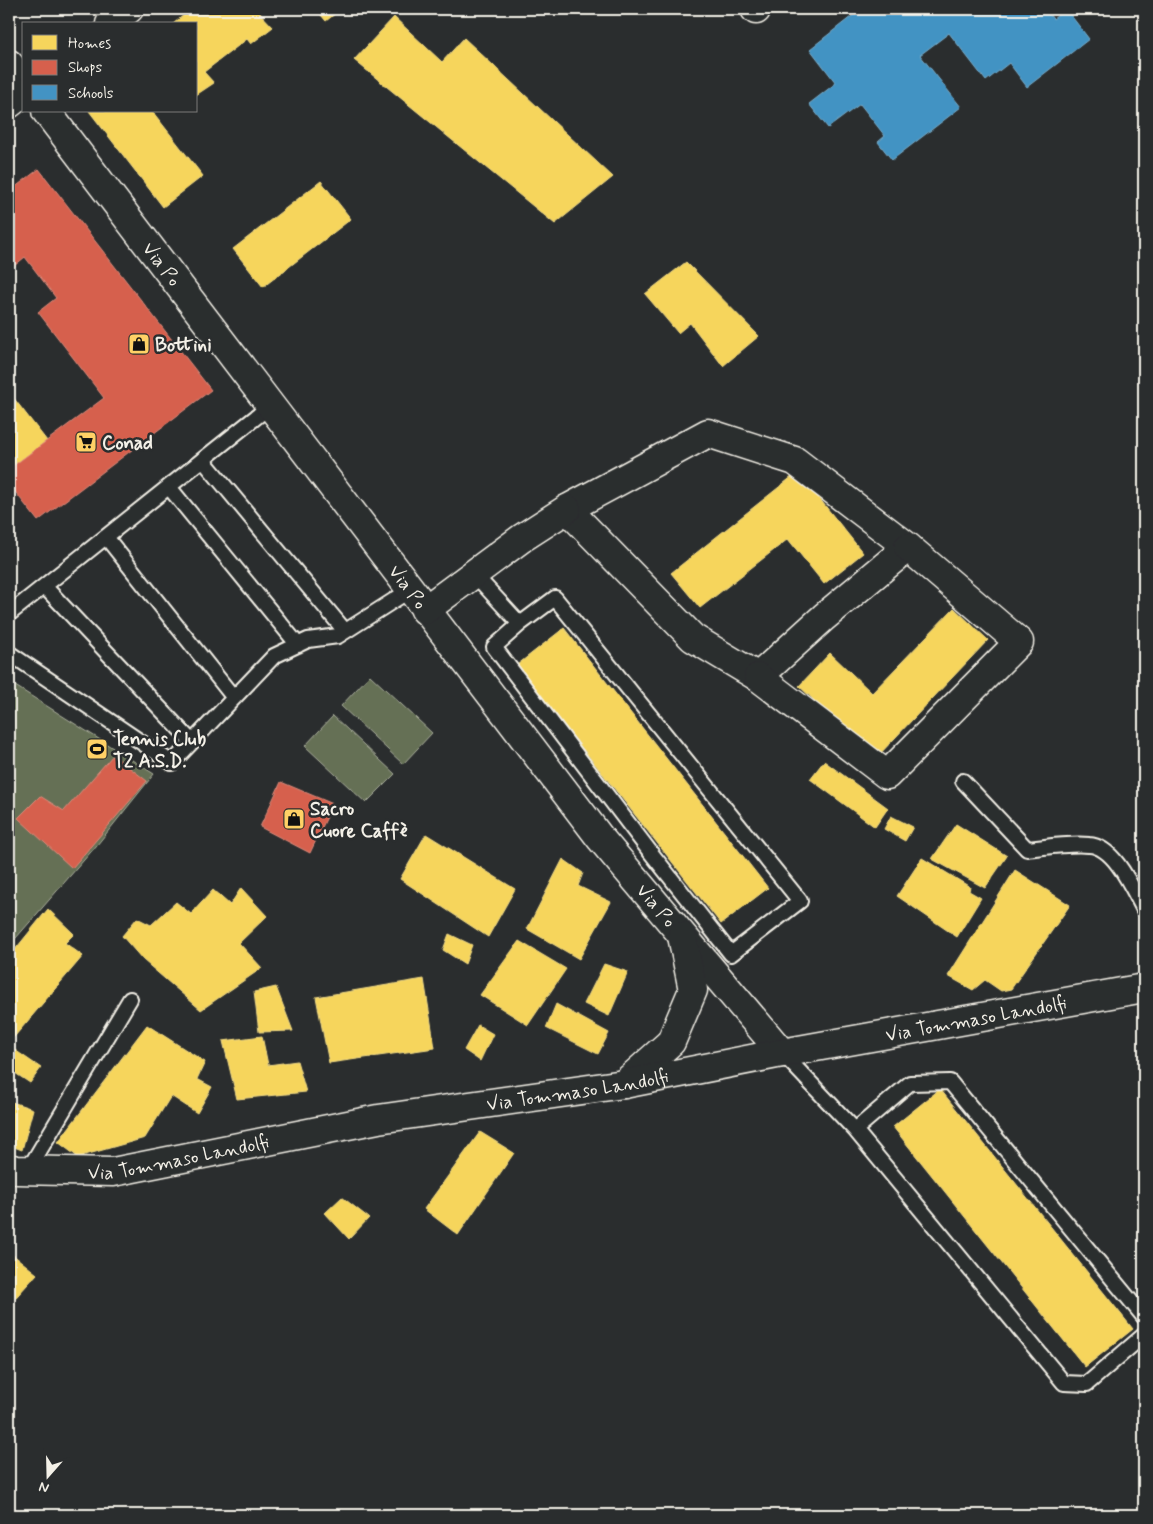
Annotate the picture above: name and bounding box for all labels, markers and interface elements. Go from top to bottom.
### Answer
legend [22,22,198,112]
text: Homes [68,34,111,54]
text: Shops [68,58,103,78]
text: Schools [68,84,114,104]
street label: Via Po [136,237,186,292]
shop icon: Bottini [127,332,151,356]
place label: Bottini [155,333,212,358]
supermarket icon: Conad [74,430,98,454]
place label: Conad [102,431,153,456]
street label: Via Po [382,560,432,615]
place label: Tennis Club T2 A.S.D. [113,727,206,774]
sports icon: Tennis Club T2 A.S.D. [85,737,109,761]
place label: Sacro Cuore Caffè [310,797,408,844]
shop icon: Sacro Cuore Caffè [282,807,306,831]
street label: Via Po [630,879,681,933]
street label: Via Tommaso Landolfi [883,991,1069,1048]
street label: Via Tommaso Landolfi [485,1065,671,1117]
street label: Via Tommaso Landolfi [88,1130,271,1186]
north arrow [22,1452,72,1502]
text: N [36,1477,51,1497]

